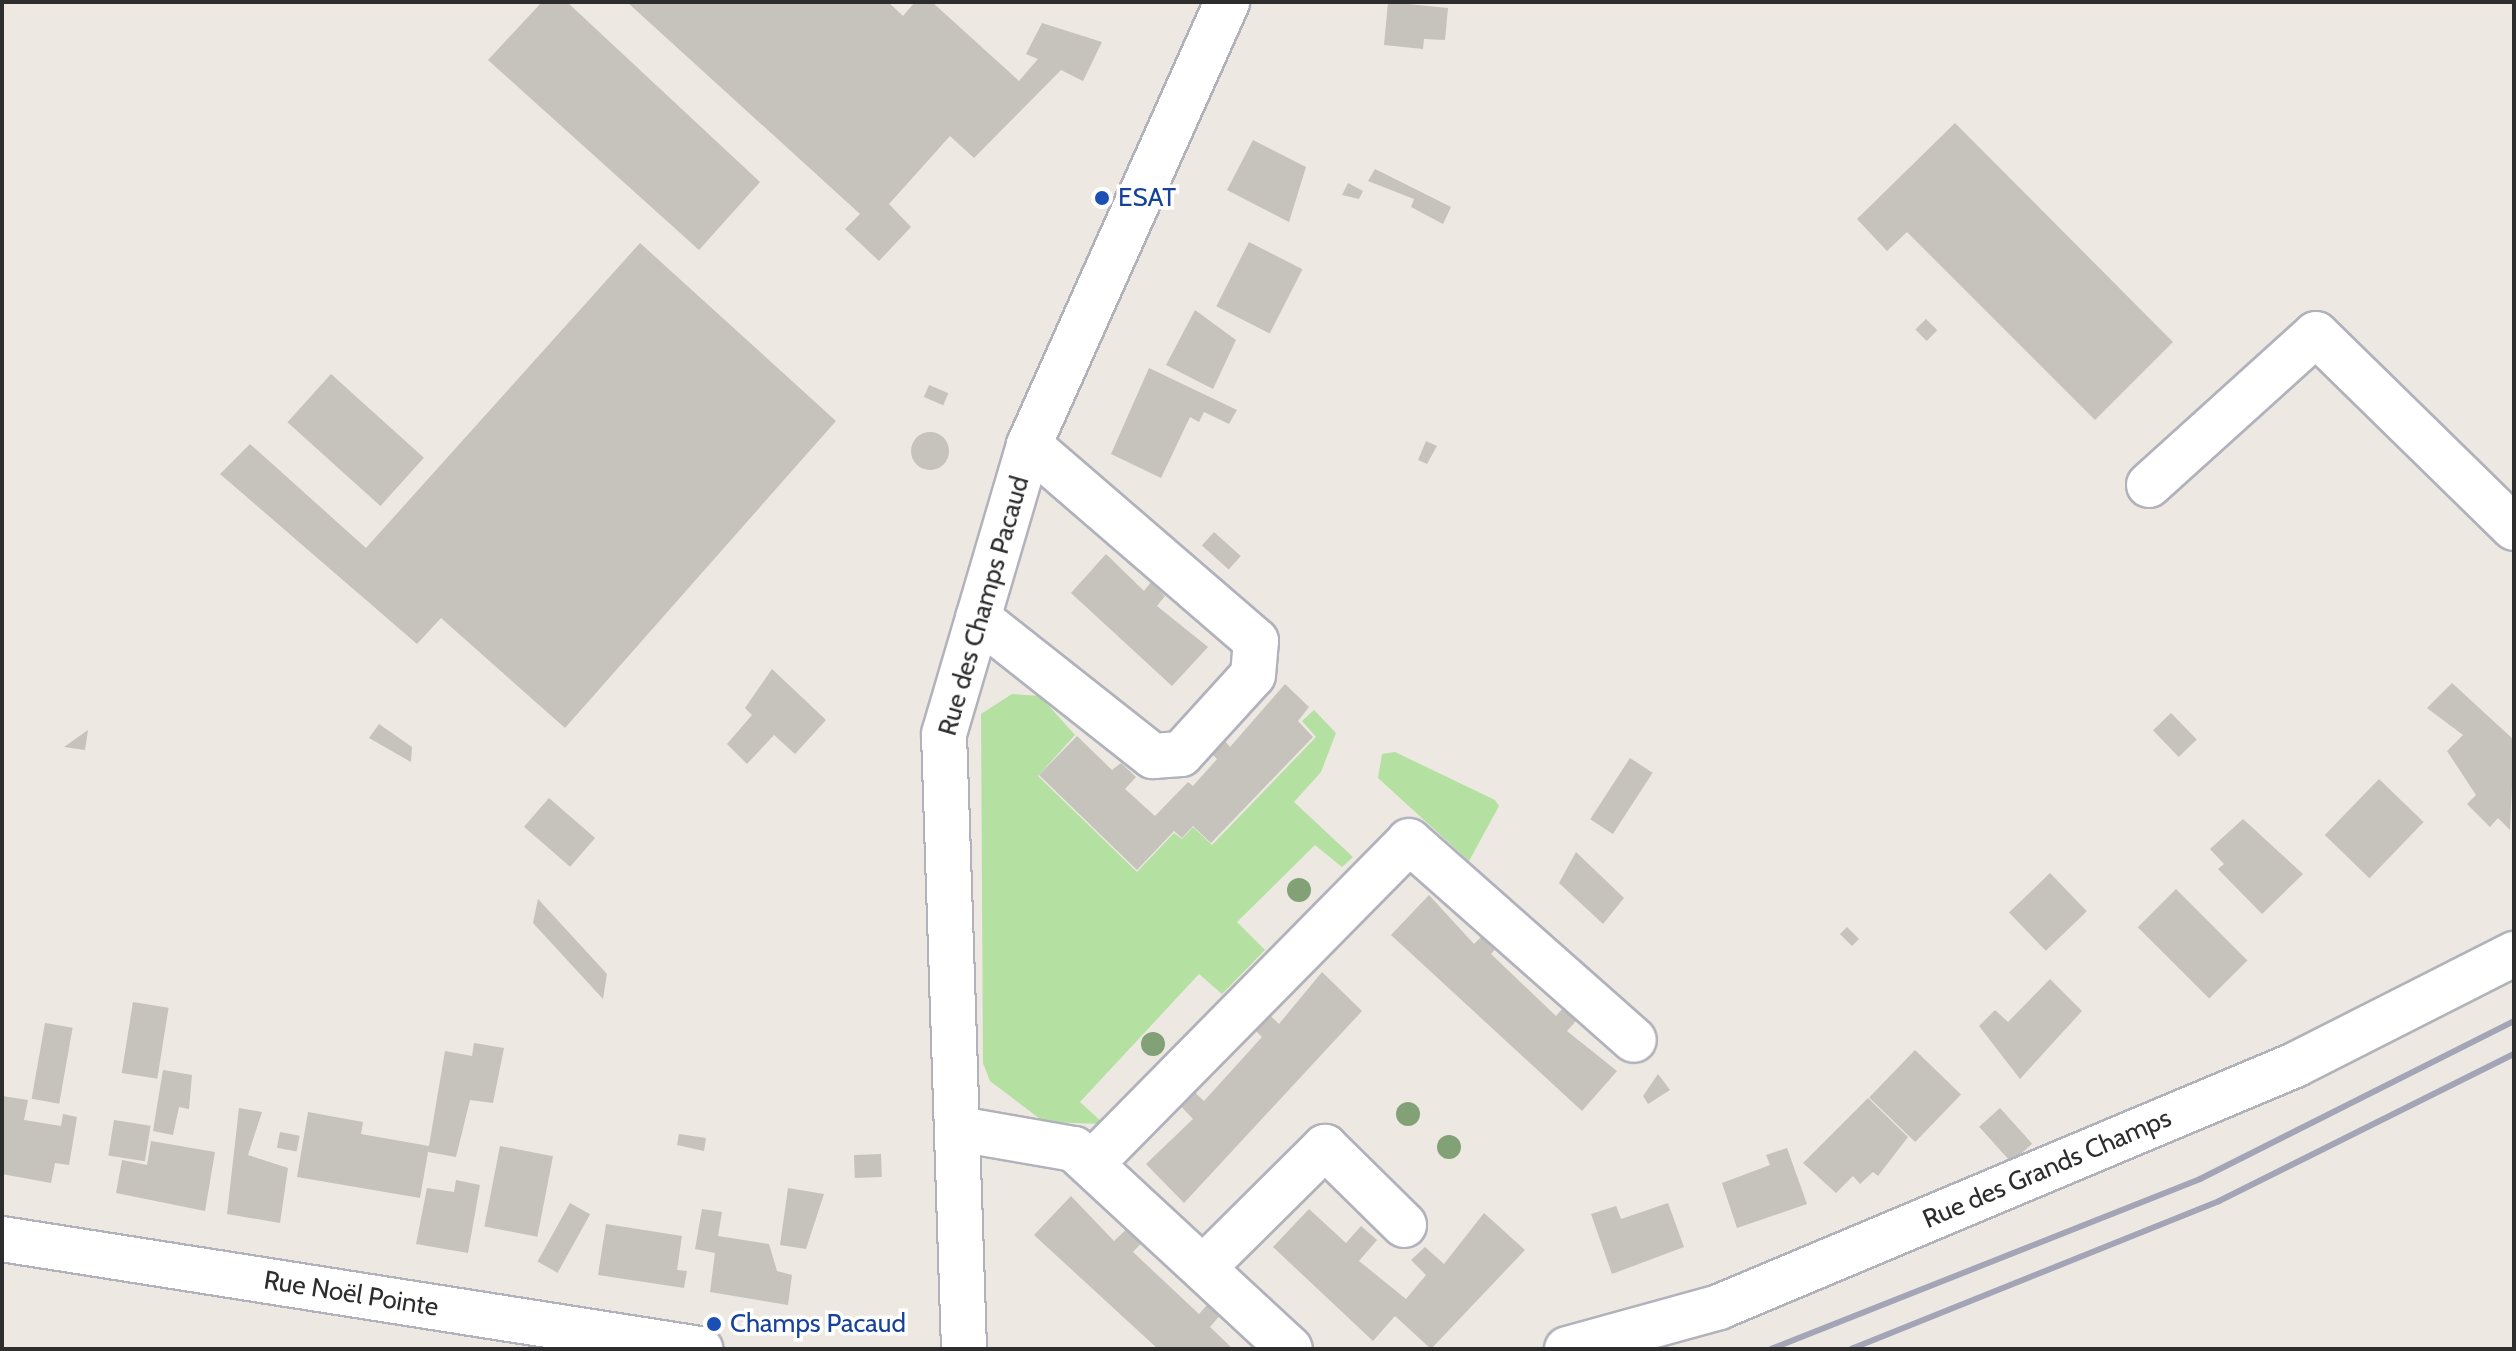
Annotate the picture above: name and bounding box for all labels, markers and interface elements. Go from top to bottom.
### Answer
place label: ESAT [1118,182,1176,214]
marker: ESAT [1093,189,1111,207]
street label: Rue des Champs Pacaud [932,473,1036,739]
street label: Rue des Grands Champs [1918,1103,2176,1235]
street label: Rue Noël Pointe [261,1265,441,1323]
place label: Champs Pacaud [730,1308,906,1340]
marker: Champs Pacaud [705,1315,723,1333]

